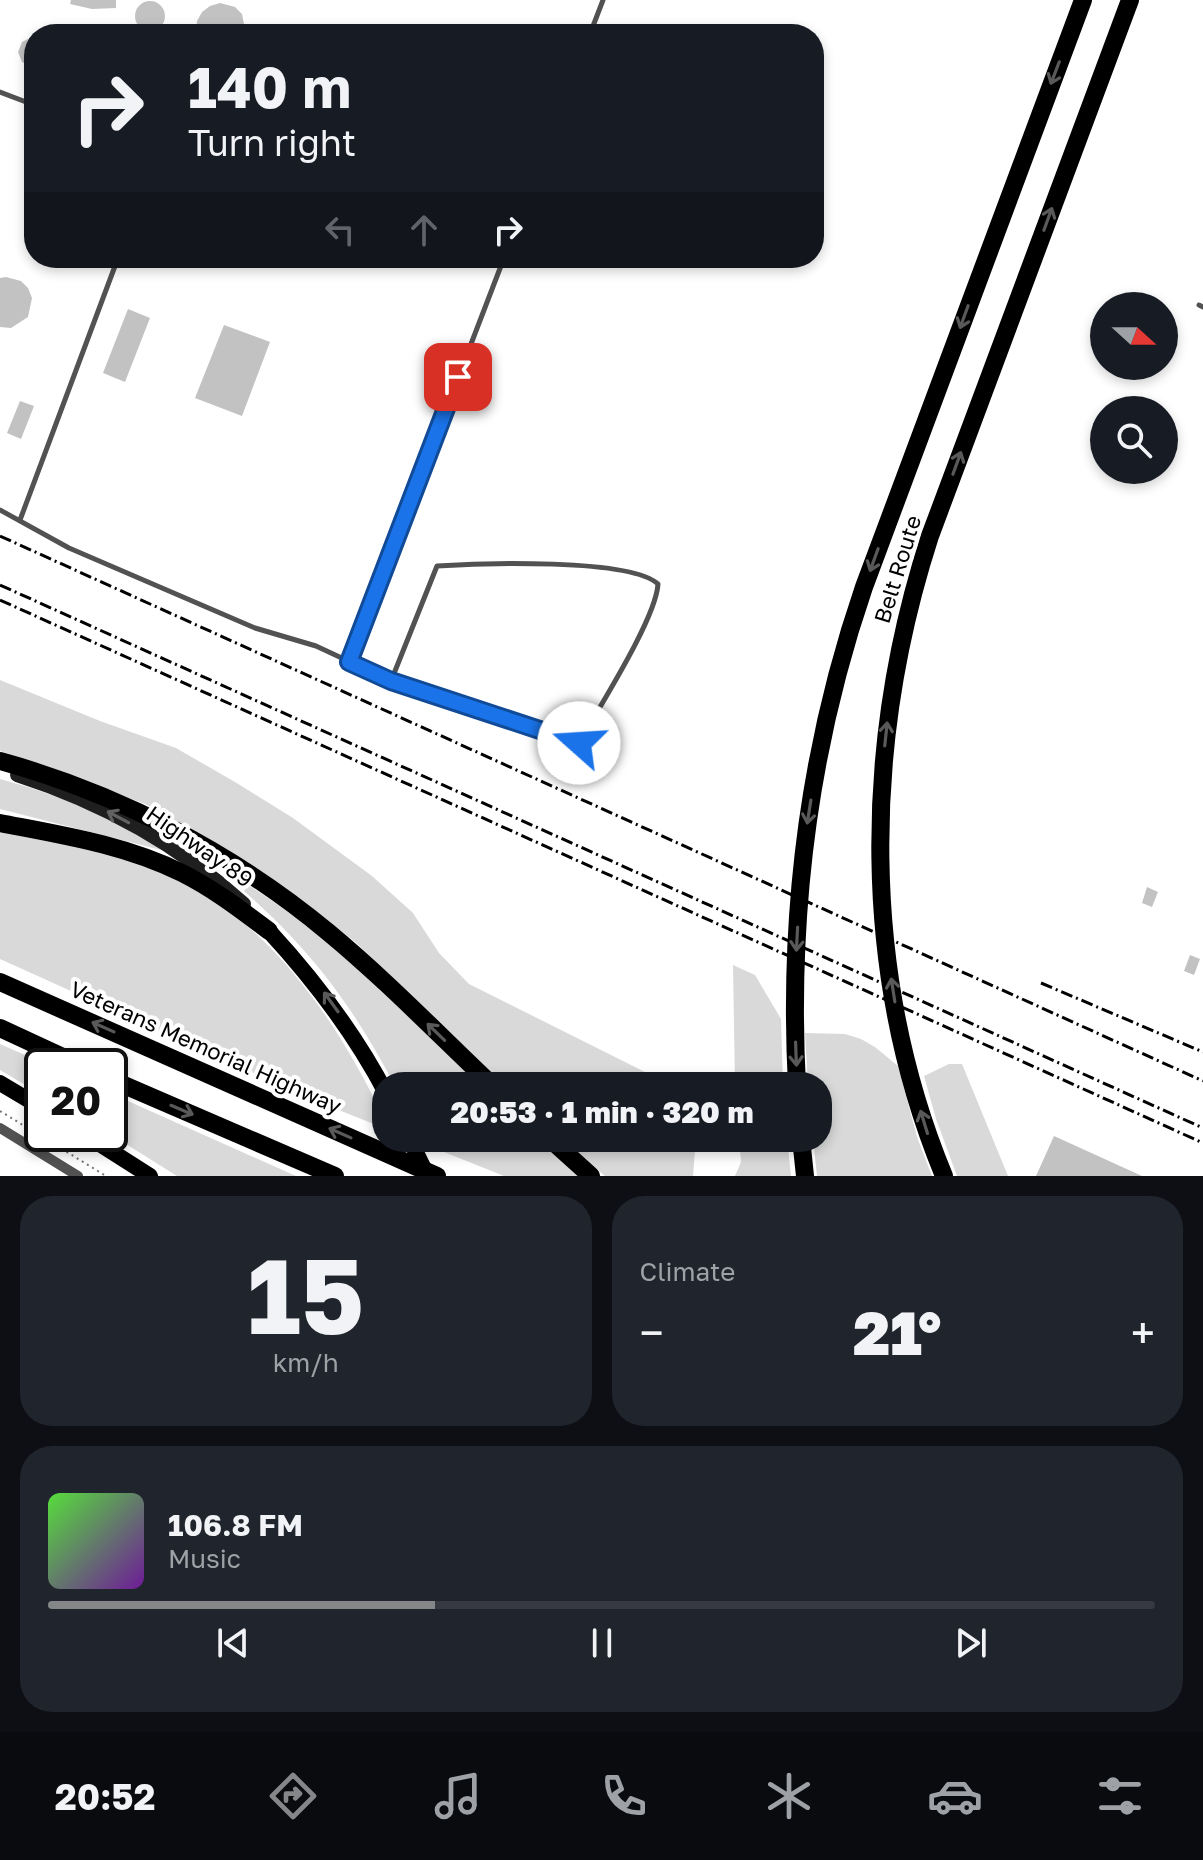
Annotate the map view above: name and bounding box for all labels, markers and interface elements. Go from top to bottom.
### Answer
text: 140 m [188,53,351,120]
icon: right [56,56,160,160]
one-way arrow [1047,60,1061,85]
text: Turn right [188,121,356,164]
one-way arrow [1042,207,1056,232]
icon: left [318,208,362,252]
icon: ahead [402,208,446,252]
icon: right [486,208,530,252]
north arrow [1090,292,1178,380]
map controls [1090,292,1178,484]
one-way arrow [956,304,970,328]
pin [424,343,492,411]
icon: arrive [436,355,480,399]
button: search [1090,396,1178,484]
one-way arrow [951,451,965,476]
street label: Belt Route [868,512,926,626]
one-way arrow [866,548,880,572]
position arrow [537,701,621,785]
one-way arrow [878,721,893,748]
one-way arrow [801,799,816,824]
street label: Highway 89 [142,800,258,892]
one-way arrow [107,809,131,825]
one-way arrow [789,925,804,952]
street label: Veterans Memorial Highway [66,975,346,1119]
one-way arrow [885,978,900,1003]
one-way arrow [322,992,339,1014]
one-way arrow [91,1019,116,1034]
one-way arrow [427,1023,447,1042]
one-way arrow [788,1040,803,1067]
speed limit sign: 20 [24,1048,128,1152]
text: 20:53 · 1 min · 320 m [451,1094,754,1130]
one-way arrow [169,1103,193,1118]
one-way arrow [916,1109,931,1135]
one-way arrow [329,1125,353,1140]
text: 15 [247,1232,364,1357]
text: Climate [640,1256,735,1287]
text: 21° [853,1296,941,1368]
text: − [640,1306,664,1359]
text: + [1131,1306,1155,1359]
text: km/h [273,1347,339,1378]
text: 106.8 FM [168,1507,303,1543]
text: Music [168,1543,241,1574]
icon: previous [211,1621,255,1665]
icon: pause [580,1621,624,1665]
icon: next [949,1621,993,1665]
icon: directions [265,1768,321,1824]
icon: music [430,1768,486,1824]
icon: phone [596,1768,652,1824]
icon: climate [761,1768,817,1824]
icon: car [927,1768,983,1824]
icon: filters [1092,1768,1148,1824]
text: 20:52 [55,1775,156,1818]

